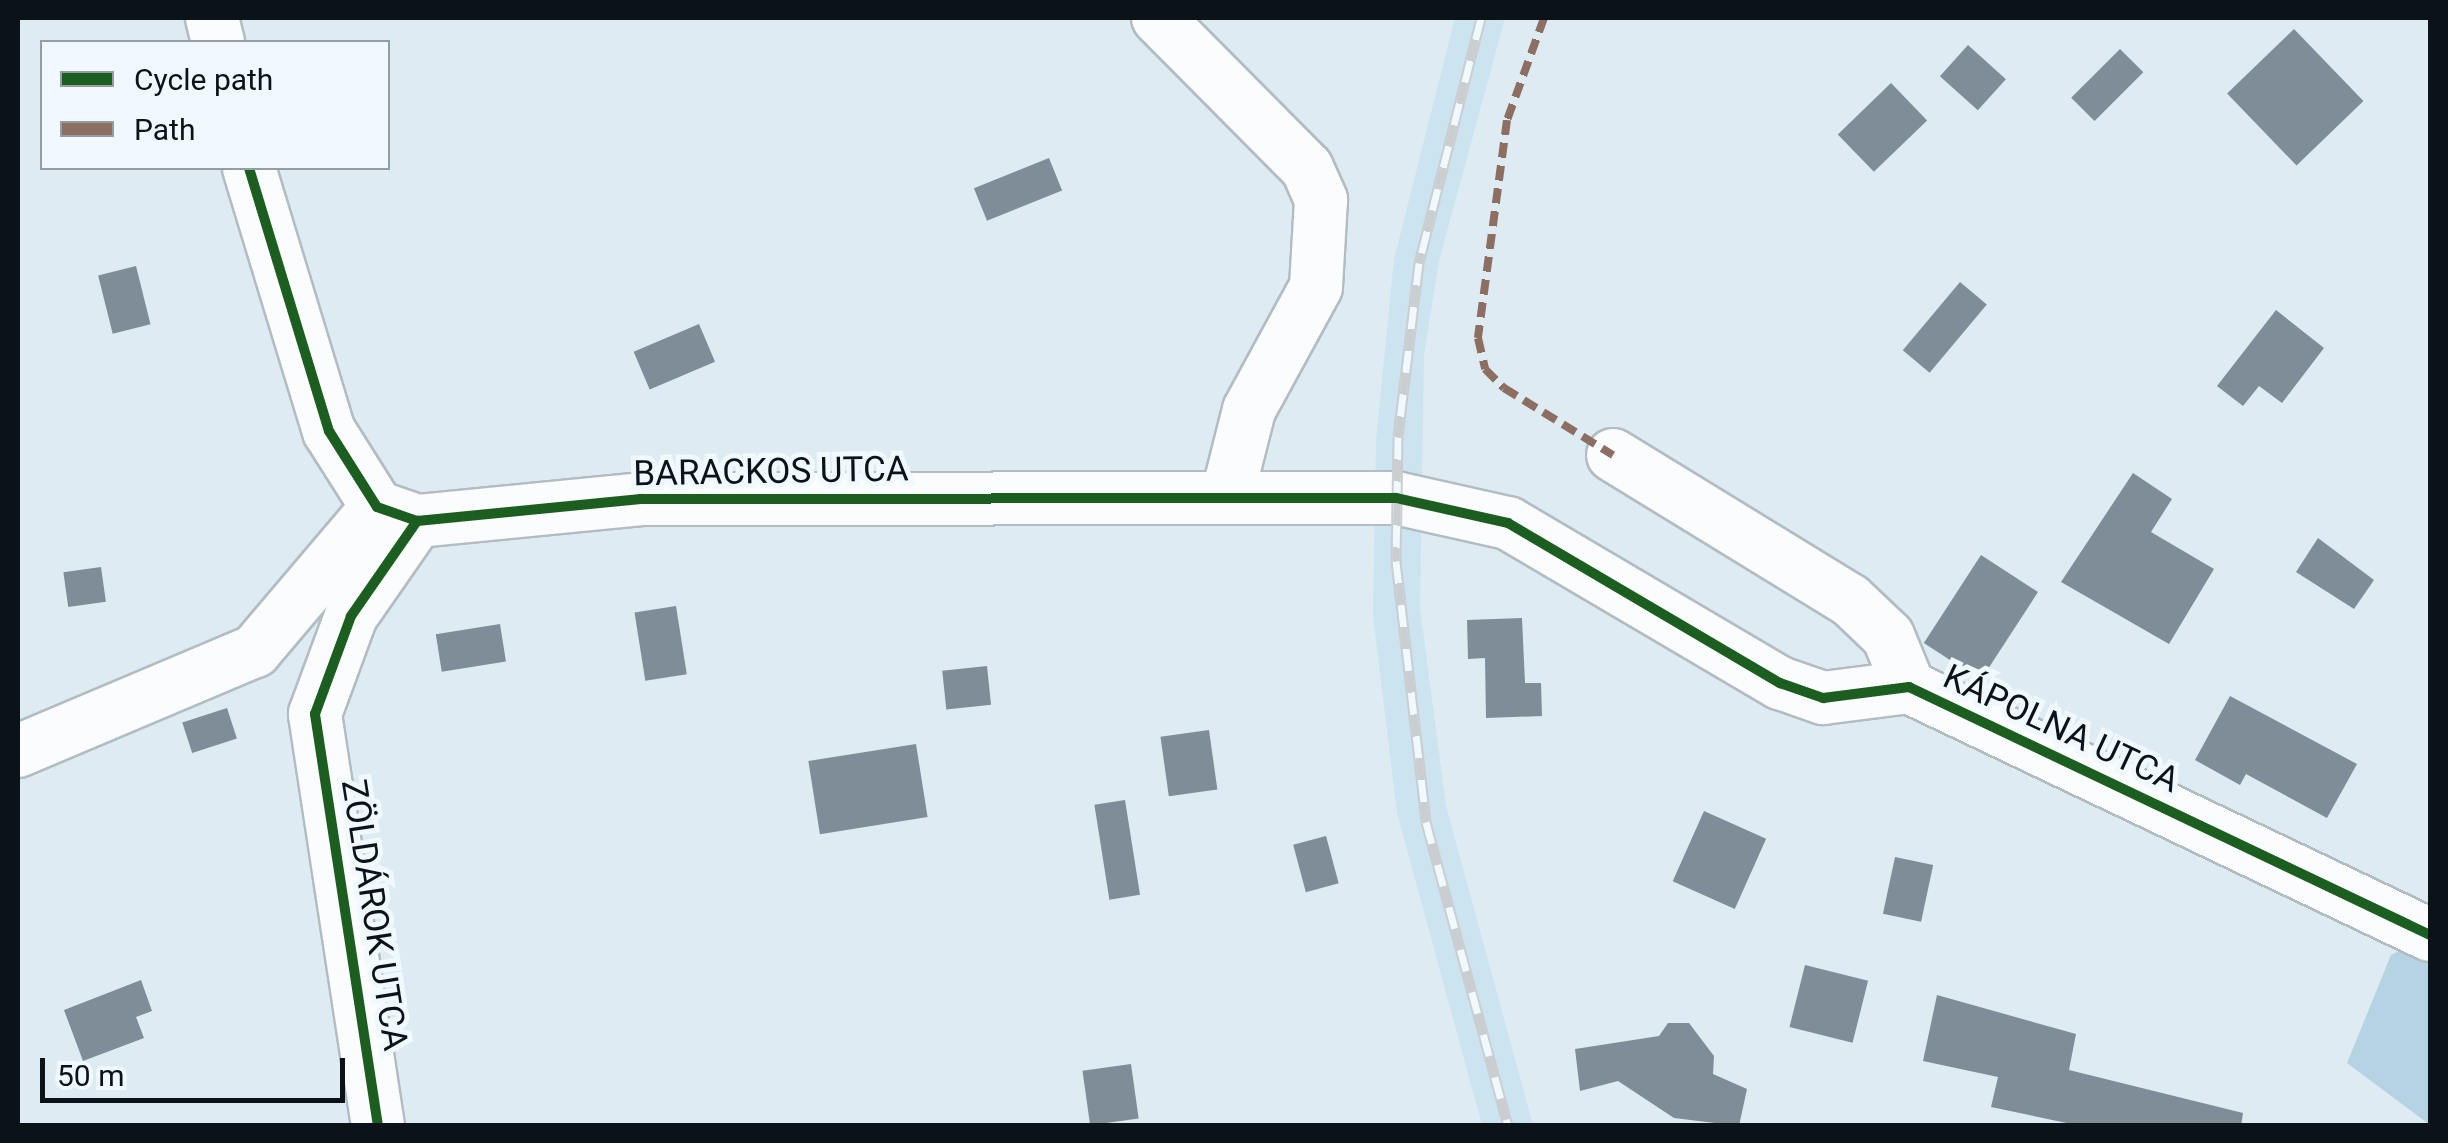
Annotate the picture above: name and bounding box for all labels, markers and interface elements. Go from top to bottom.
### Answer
legend [40,40,390,170]
text: Cycle path [134,62,273,97]
text: Path [134,112,195,147]
street label: BARACKOS UTCA [633,449,909,495]
street label: KÁPOLNA UTCA [1936,656,2186,802]
street label: ZÖLDÁROK UTCA [332,776,416,1054]
scale bar [45,1038,350,1100]
text: 50 m [57,1058,124,1093]

